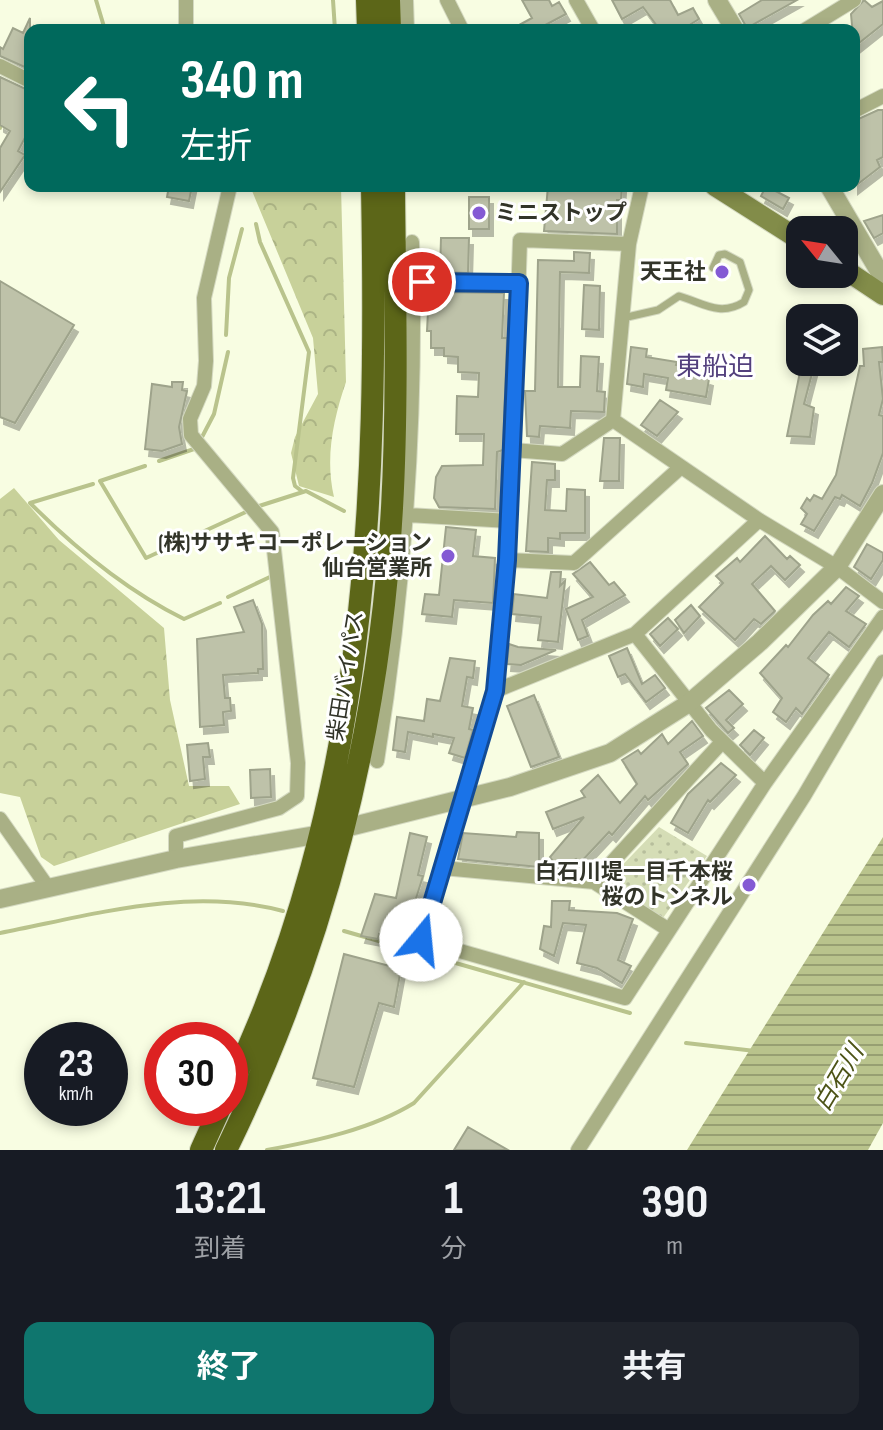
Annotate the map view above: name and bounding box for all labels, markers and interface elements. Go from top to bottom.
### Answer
text: 340 m [180,48,304,115]
icon: left [48,56,152,160]
text: 左折 [180,126,252,169]
place label: ミニストップ [495,200,627,227]
marker: ミニストップ [470,204,488,222]
north arrow [786,216,858,288]
map controls [786,216,858,376]
pin [388,248,456,316]
place label: 天王社 [640,259,706,286]
icon: arrive [400,260,444,304]
marker: 天王社 [713,263,731,281]
button: layers [786,304,858,376]
district label: 東船迫 [676,352,754,383]
place label: (株)ササキコーポレーション 仙台営業所 [158,530,432,582]
marker: (株)ササキコーポレーション 仙台営業所 [439,547,457,565]
street label: 柴田バイパス [322,609,370,743]
place label: 白石川堤一目千本桜 桜のトンネル [535,859,733,911]
marker: 白石川堤一目千本桜 桜のトンネル [740,876,758,894]
position arrow [379,898,463,982]
speed limit sign: 30 [144,1022,248,1126]
water label: 白石川 [808,1037,872,1116]
text: 23 [58,1040,94,1088]
text: km/h [59,1082,93,1106]
text: 13:21 [175,1170,266,1227]
text: 1 [444,1170,463,1227]
text: 390 [641,1174,708,1231]
text: m [666,1231,683,1262]
text: 到着 [194,1234,246,1265]
text: 分 [440,1234,466,1265]
button: 終了 [24,1322,434,1414]
button: 共有 [450,1322,859,1414]

